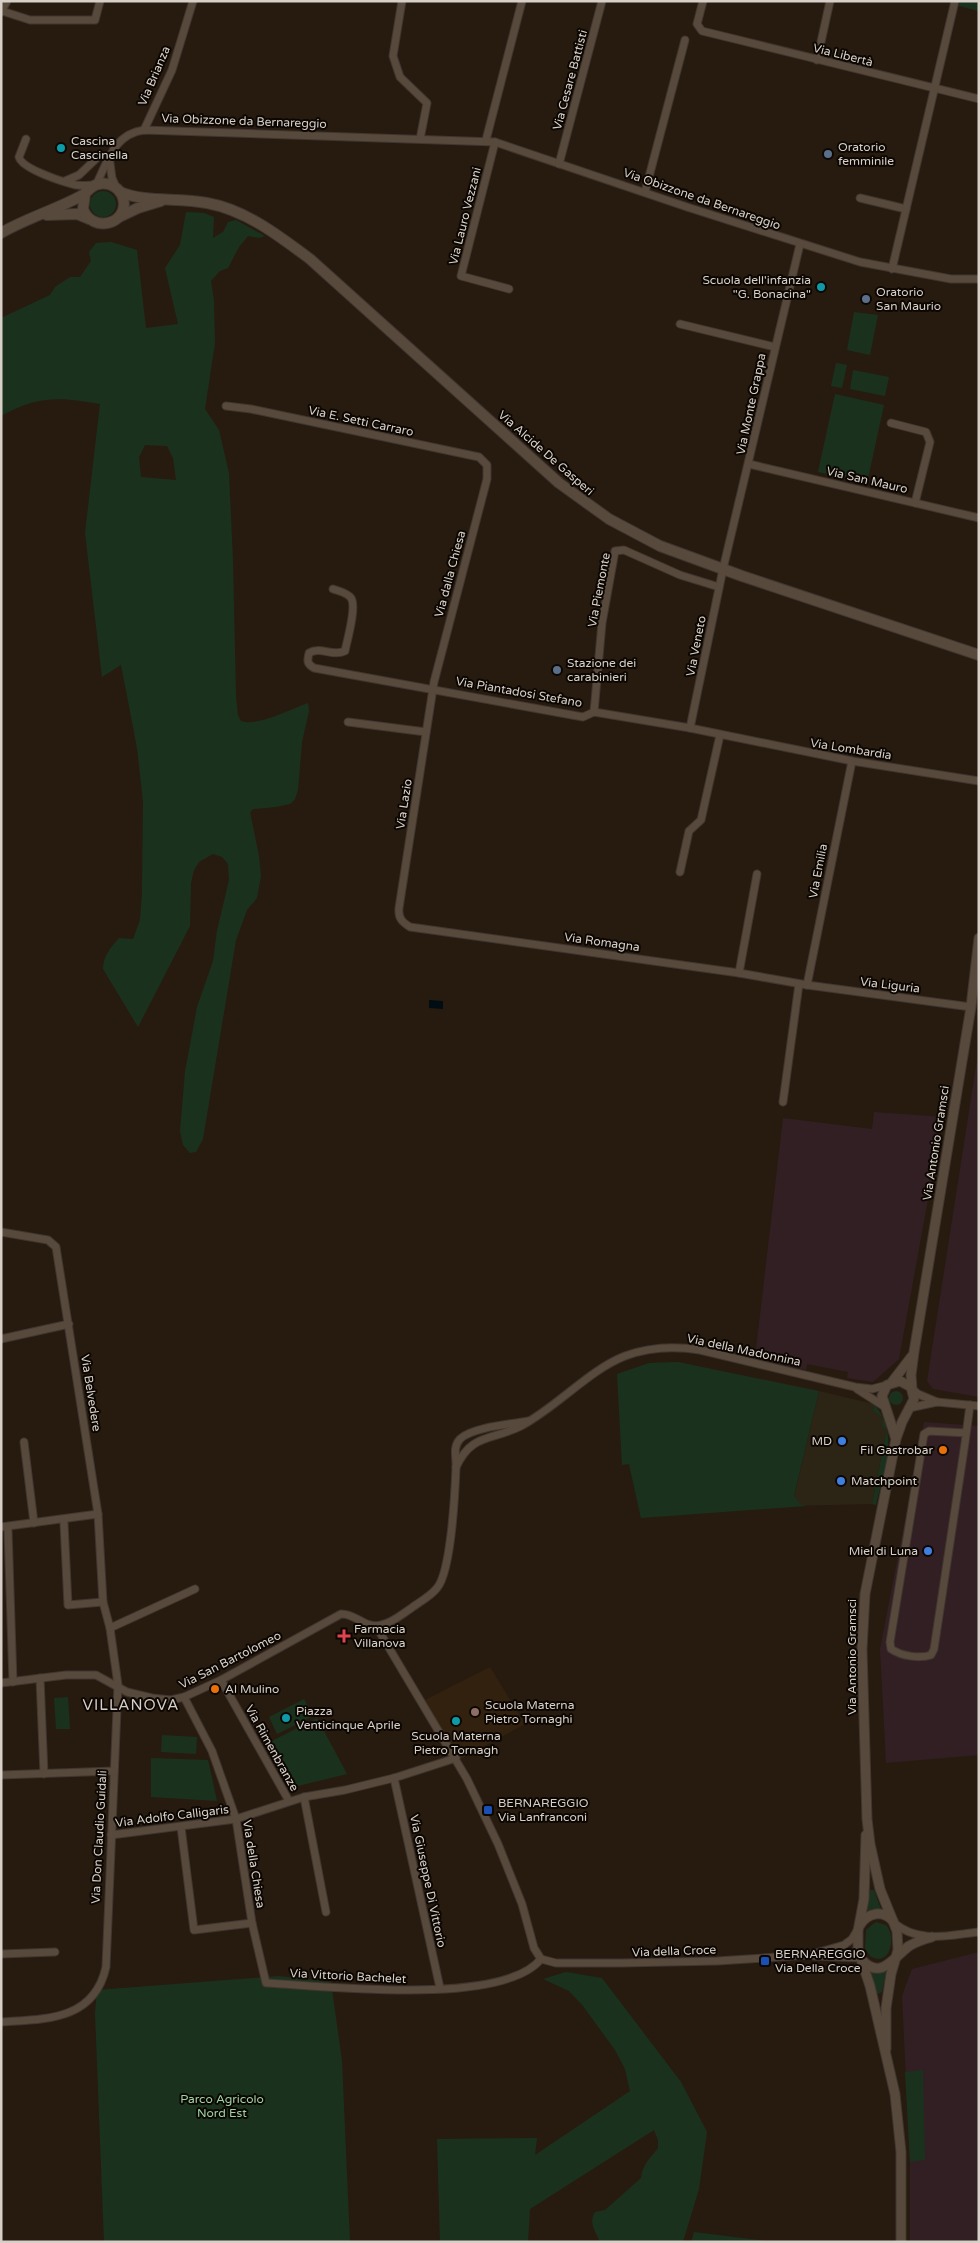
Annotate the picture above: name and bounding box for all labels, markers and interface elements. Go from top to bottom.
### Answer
street label: Via Cesare Battisti [550,28,590,132]
street label: Via Libertà [812,41,874,69]
street label: Via Brianza [135,44,173,108]
street label: Via Obizzone da Bernareggio [161,111,327,131]
place label: Cascina Cascinella [71,134,128,162]
place label: Oratorio femminile [838,140,894,168]
marker: Cascina Cascinella [55,142,67,154]
marker: Oratorio femminile [822,148,834,160]
street label: Via Obizzone da Bernareggio [621,165,783,233]
street label: Via Lauro Vezzani [446,166,484,266]
place label: Scuola dell'infanzia "G. Bonacina" [702,273,811,301]
marker: Scuola dell'infanzia "G. Bonacina" [815,281,827,293]
place label: Oratorio San Maurio [876,285,941,313]
marker: Oratorio San Maurio [860,293,872,305]
street label: Via Monte Grappa [733,352,769,456]
street label: Via E. Setti Carraro [307,403,415,439]
street label: Via Alcide De Gasperi [495,408,597,498]
street label: Via San Mauro [825,464,909,496]
street label: Via dalla Chiesa [432,529,468,619]
street label: Via Piemonte [585,551,613,628]
street label: Via Veneto [683,615,709,677]
place label: Stazione dei carabinieri [567,656,636,684]
marker: Stazione dei carabinieri [551,664,563,676]
street label: Via Piantadosi Stefano [455,674,583,710]
street label: Via Lombardia [809,736,893,762]
street label: Via Lazio [393,778,415,830]
street label: Via Emilia [806,842,830,900]
street label: Via Romagna [563,930,641,954]
street label: Via Liguria [859,974,921,996]
street label: Via Antonio Gramsci [920,1085,952,1201]
street label: Via della Madonnina [686,1331,802,1369]
street label: Via Belvedere [78,1354,104,1433]
place label: MD [811,1434,832,1448]
marker: MD [836,1435,848,1447]
place label: Fil Gastrobar [860,1443,933,1457]
marker: Fil Gastrobar [937,1444,949,1456]
place label: Matchpoint [851,1474,917,1488]
marker: Matchpoint [835,1475,847,1487]
place label: Miel di Luna [849,1544,918,1558]
marker: Miel di Luna [922,1545,934,1557]
street label: Via Antonio Gramsci [845,1599,859,1715]
place label: Farmacia Villanova [354,1622,406,1650]
street label: Via San Bartolomeo [177,1628,283,1692]
marker: Farmacia Villanova [338,1630,350,1642]
place label: Al Mulino [225,1682,279,1696]
marker: Al Mulino [209,1683,221,1695]
district label: VILLANOVA [83,1696,179,1714]
place label: Scuola Materna Pietro Tornaghi [485,1698,574,1726]
street label: Via Rimenbranze [242,1702,302,1794]
place label: Piazza Venticinque Aprile [296,1704,401,1732]
marker: Scuola Materna Pietro Tornaghi [469,1706,481,1718]
marker: Piazza Venticinque Aprile [280,1712,292,1724]
marker: Scuola Materna Pietro Tornagh [450,1715,462,1727]
place label: Scuola Materna Pietro Tornagh [411,1729,501,1757]
street label: Via Don Claudio Guidali [89,1770,109,1904]
place label: BERNAREGGIO Via Lanfranconi [498,1796,589,1824]
street label: Via Adolfo Calligaris [115,1802,230,1830]
marker: BERNAREGGIO Via Lanfranconi [482,1804,494,1816]
street label: Via Giuseppe Di Vittorio [407,1813,449,1949]
street label: Via della Chiesa [240,1819,268,1909]
street label: Via della Croce [632,1943,717,1959]
place label: BERNAREGGIO Via Della Croce [775,1947,866,1975]
marker: BERNAREGGIO Via Della Croce [759,1955,771,1967]
street label: Via Vittorio Bachelet [289,1966,407,1986]
park label: Parco Agricolo Nord Est [180,2092,264,2120]

